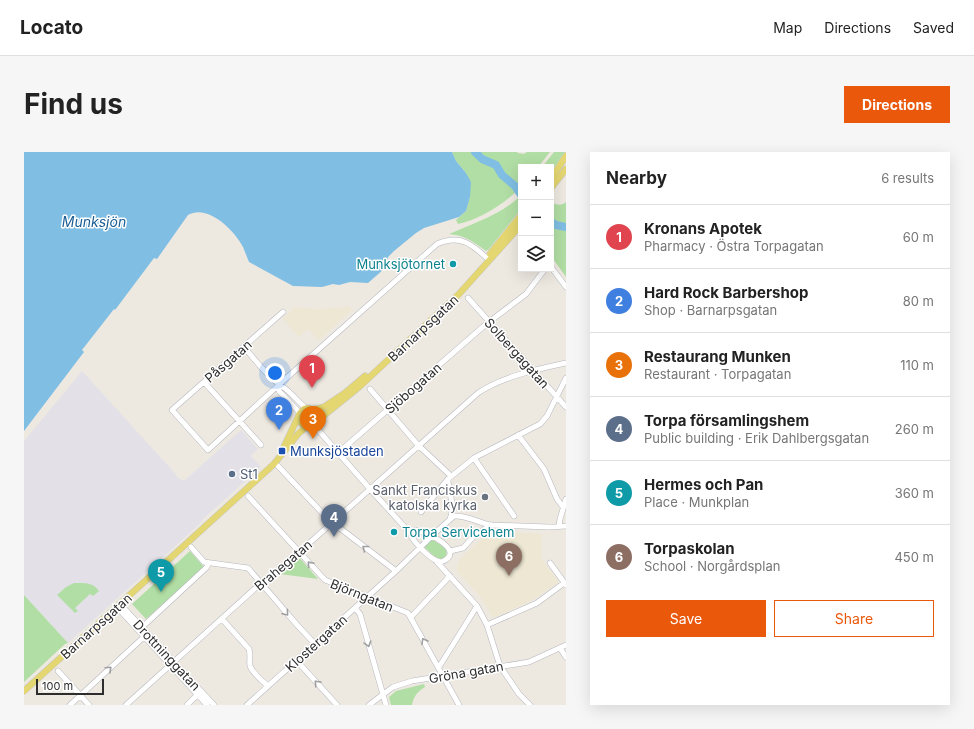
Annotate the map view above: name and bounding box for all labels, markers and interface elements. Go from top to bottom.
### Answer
text: Locato [20,16,83,39]
text: Map [773,19,802,36]
text: Directions [824,19,891,36]
text: Saved [913,19,954,36]
button: Directions [844,86,950,123]
text: Find us [24,87,123,121]
map controls [518,164,554,272]
button: + [518,164,554,200]
text: Nearby [606,168,667,188]
text: 6 results [881,170,934,186]
button: − [518,200,554,236]
water label: Munksjön [62,213,126,230]
text: Kronans Apotek [644,219,762,238]
text: 1 [616,229,622,245]
text: 60 m [903,229,934,245]
button: layers [518,236,554,272]
text: Pharmacy · Östra Torpagatan [644,238,824,254]
place label: Munksjötornet [356,256,445,272]
marker: Munksjötornet [448,259,458,269]
text: Hard Rock Barbershop [644,283,808,302]
street label: Barnarpsgatan [384,291,462,365]
text: 2 [615,293,623,309]
text: 80 m [903,293,934,309]
text: Shop · Barnarpsgatan [644,302,777,318]
street label: Solbergagatan [481,314,553,392]
street label: Påsgatan [201,336,255,386]
text: Restaurang Munken [644,347,791,366]
pin: 1 [299,355,325,388]
text: 3 [615,357,623,373]
text: 110 m [900,357,934,373]
street label: Sjöbogatan [381,359,445,417]
your location [265,363,285,383]
text: Restaurant · Torpagatan [644,366,791,382]
pin: 2 [266,397,292,430]
pin: 3 [300,406,326,439]
text: Torpa församlingshem [644,411,809,430]
text: 4 [615,421,623,437]
text: 260 m [895,421,934,437]
text: Public building · Erik Dahlbergsgatan [644,430,869,446]
place label: Munksjöstaden [290,443,384,459]
marker: Munksjöstaden [277,446,287,456]
place label: St1 [240,466,258,482]
marker: St1 [227,469,237,479]
text: Hermes och Pan [644,475,763,494]
place label: Sankt Franciskus katolska kyrka [372,482,477,513]
text: 5 [615,485,623,501]
text: 360 m [895,485,934,501]
marker: Sankt Franciskus katolska kyrka [480,492,490,502]
text: Place · Munkplan [644,494,749,510]
pin: 4 [321,504,347,537]
place label: Torpa Servicehem [402,524,514,540]
marker: Torpa Servicehem [389,527,399,537]
street label: Brahegatan [251,536,315,594]
text: Torpaskolan [644,539,735,558]
pin: 6 [496,543,522,576]
one-way arrow [362,545,369,552]
text: 6 [615,549,623,565]
text: 450 m [894,549,934,565]
text: School · Norgårdsplan [644,558,780,574]
pin: 5 [148,559,174,592]
one-way arrow [307,561,315,569]
street label: Björngatan [328,575,396,615]
street label: Barnarpsgatan [57,590,135,662]
button: Save [606,600,766,637]
button: Share [774,600,934,637]
one-way arrow [282,608,289,615]
street label: Klostergatan [282,611,350,675]
street label: Drottninggatan [130,616,204,694]
one-way arrow [422,638,429,645]
one-way arrow [363,640,372,647]
street label: Gröna gatan [427,658,505,686]
one-way arrow [104,666,112,674]
scale bar [36,677,104,696]
text: 100 m [42,679,73,693]
one-way arrow [314,680,322,688]

